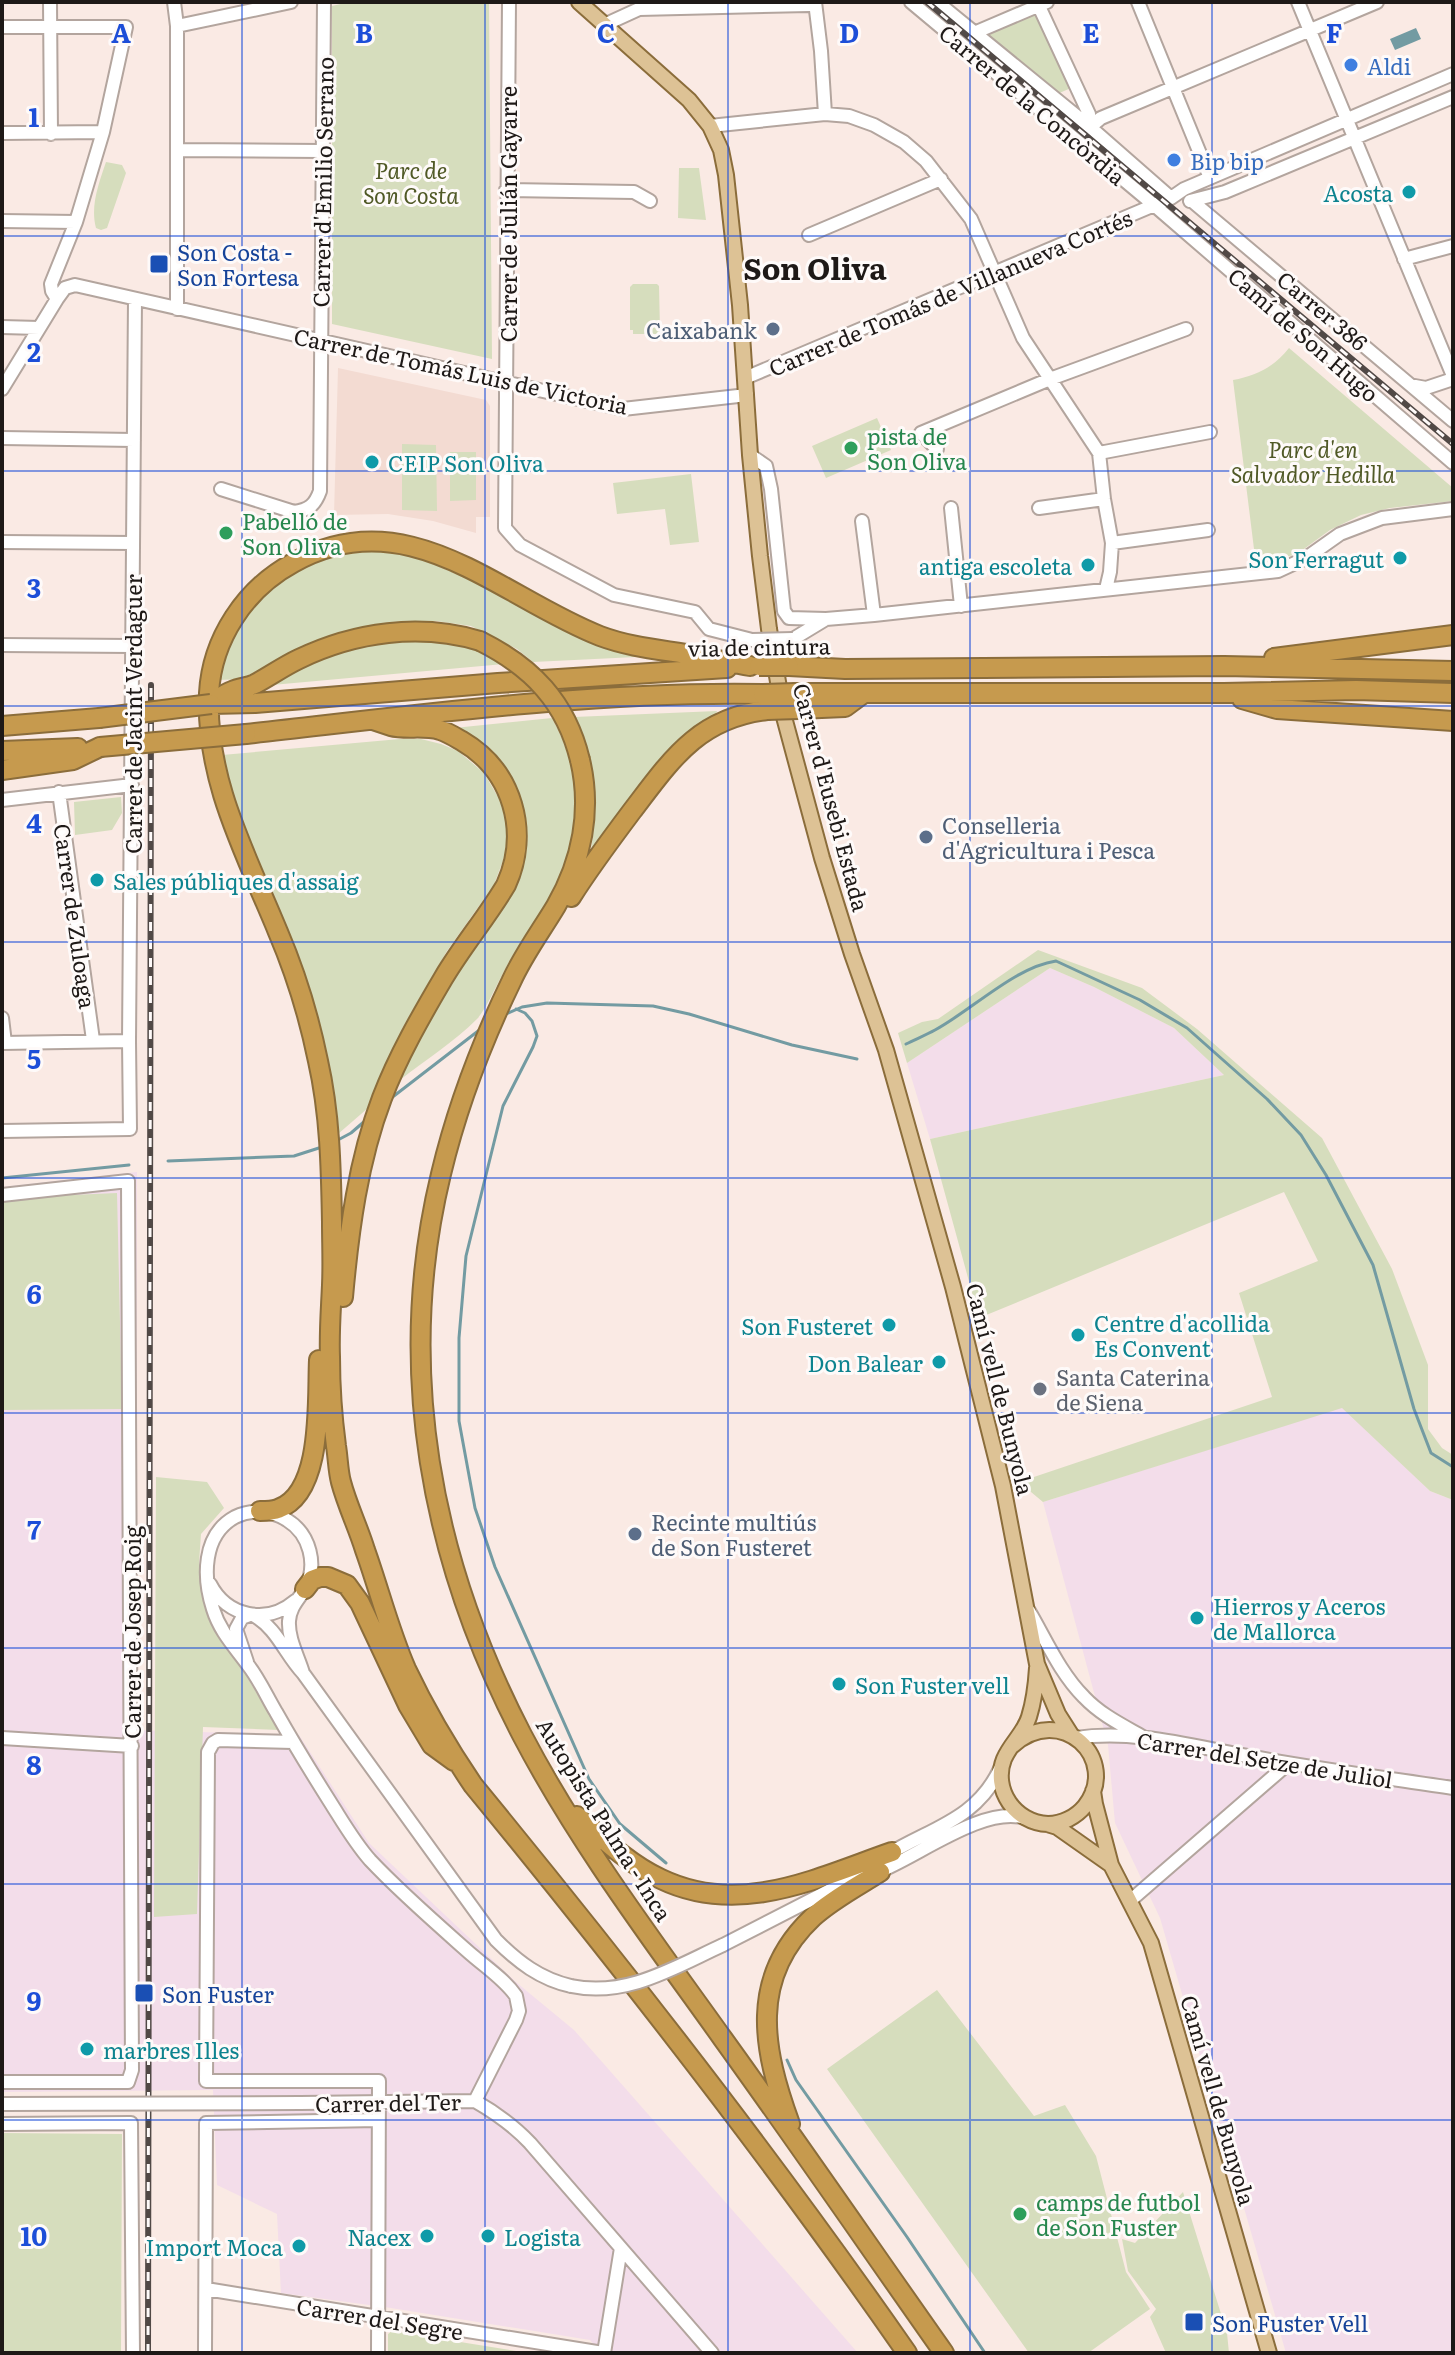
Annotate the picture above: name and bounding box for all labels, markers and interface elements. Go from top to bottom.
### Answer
text: A [111,12,131,51]
text: B [355,12,373,51]
text: C [597,12,615,51]
text: D [839,12,859,51]
text: E [1082,12,1100,51]
text: F [1326,12,1342,51]
street label: Carrer de la Concòrdia [932,16,1134,192]
place label: Aldi [1367,49,1411,82]
street label: Carrer d'Emilio Serrano [303,56,341,308]
marker: Aldi [1342,56,1360,74]
street label: Carrer de Julián Gayarre [491,86,524,342]
text: 1 [29,96,40,135]
place label: Bip bip [1190,144,1264,177]
marker: Bip bip [1165,151,1183,169]
park label: Parc de Son Costa [363,153,459,211]
place label: Acosta [1323,176,1393,209]
marker: Acosta [1400,183,1418,201]
street label: Carrer de Tomás de Villanueva Cortés [763,200,1137,384]
place label: Son Costa - Son Fortesa [177,235,299,293]
district label: Son Oliva [743,245,887,289]
marker: Son Costa - Son Fortesa [148,253,170,275]
street label: Camí de Son Hugo [1221,259,1387,409]
street label: Carrer 386 [1271,262,1376,358]
place label: Caixabank [646,313,758,346]
street label: Carrer de Tomás Luis de Victoria [291,318,631,422]
marker: Caixabank [764,320,782,338]
text: 2 [27,331,41,370]
place label: pista de Son Oliva [867,419,967,477]
park label: Parc d'en Salvador Hedilla [1231,432,1396,490]
marker: pista de Son Oliva [842,439,860,457]
place label: CEIP Son Oliva [388,446,544,479]
marker: CEIP Son Oliva [363,453,381,471]
place label: Pabelló de Son Oliva [242,504,347,562]
marker: Pabelló de Son Oliva [217,524,235,542]
place label: Son Ferragut [1248,542,1384,575]
place label: antiga escoleta [919,549,1072,582]
marker: Son Ferragut [1391,549,1409,567]
marker: antiga escoleta [1079,556,1097,574]
text: 3 [27,567,41,606]
street label: Carrer de Jacint Verdaguer [116,574,149,854]
street label: via de cintura [687,628,831,664]
street label: Carrer d'Eusebi Estada [786,679,878,915]
text: 4 [26,802,42,841]
place label: Conselleria d'Agricultura i Pesca [942,808,1155,866]
street label: Carrer de Zuloaga [47,821,105,1011]
marker: Conselleria d'Agricultura i Pesca [917,828,935,846]
place label: Sales públiques d'assaig [113,864,360,897]
marker: Sales públiques d'assaig [88,871,106,889]
text: 5 [27,1038,41,1077]
text: 6 [26,1273,42,1312]
street label: Camí vell de Bunyola [959,1280,1043,1499]
place label: Centre d'acollida Es Convent [1094,1306,1270,1364]
place label: Son Fusteret [741,1309,873,1342]
marker: Son Fusteret [880,1316,898,1334]
marker: Centre d'acollida Es Convent [1069,1326,1087,1344]
place label: Don Balear [808,1346,924,1379]
marker: Don Balear [930,1353,948,1371]
place label: Santa Caterina de Siena [1056,1360,1210,1418]
marker: Santa Caterina de Siena [1031,1380,1049,1398]
place label: Recinte multiús de Son Fusteret [651,1505,817,1563]
text: 7 [27,1509,41,1548]
street label: Carrer de Josep Roig [115,1525,148,1739]
marker: Recinte multiús de Son Fusteret [626,1525,644,1543]
place label: Hierros y Aceros de Mallorca [1213,1589,1385,1647]
marker: Hierros y Aceros de Mallorca [1188,1609,1206,1627]
place label: Son Fuster vell [855,1668,1010,1701]
marker: Son Fuster vell [830,1675,848,1693]
street label: Autopista Palma - Inca [529,1711,681,1927]
street label: Carrer del Setze de Juliol [1135,1722,1395,1796]
text: 8 [26,1744,42,1783]
place label: Son Fuster [162,1977,275,2010]
text: 9 [27,1980,42,2019]
marker: Son Fuster [133,1982,155,2004]
street label: Camí vell de Bunyola [1173,1991,1265,2209]
place label: marbres Illes [103,2033,239,2066]
marker: marbres Illes [78,2040,96,2058]
street label: Carrer del Ter [315,2084,462,2120]
place label: camps de futbol de Son Fuster [1036,2185,1200,2243]
marker: camps de futbol de Son Fuster [1011,2205,1029,2223]
text: 10 [21,2215,47,2254]
place label: Nacex [347,2220,412,2253]
place label: Logista [504,2220,581,2253]
marker: Nacex [418,2227,436,2245]
marker: Logista [479,2227,497,2245]
place label: Import Moca [146,2230,283,2263]
marker: Import Moca [290,2237,308,2255]
street label: Carrer del Segre [294,2289,466,2347]
place label: Son Fuster Vell [1212,2306,1368,2339]
marker: Son Fuster Vell [1183,2311,1205,2333]

